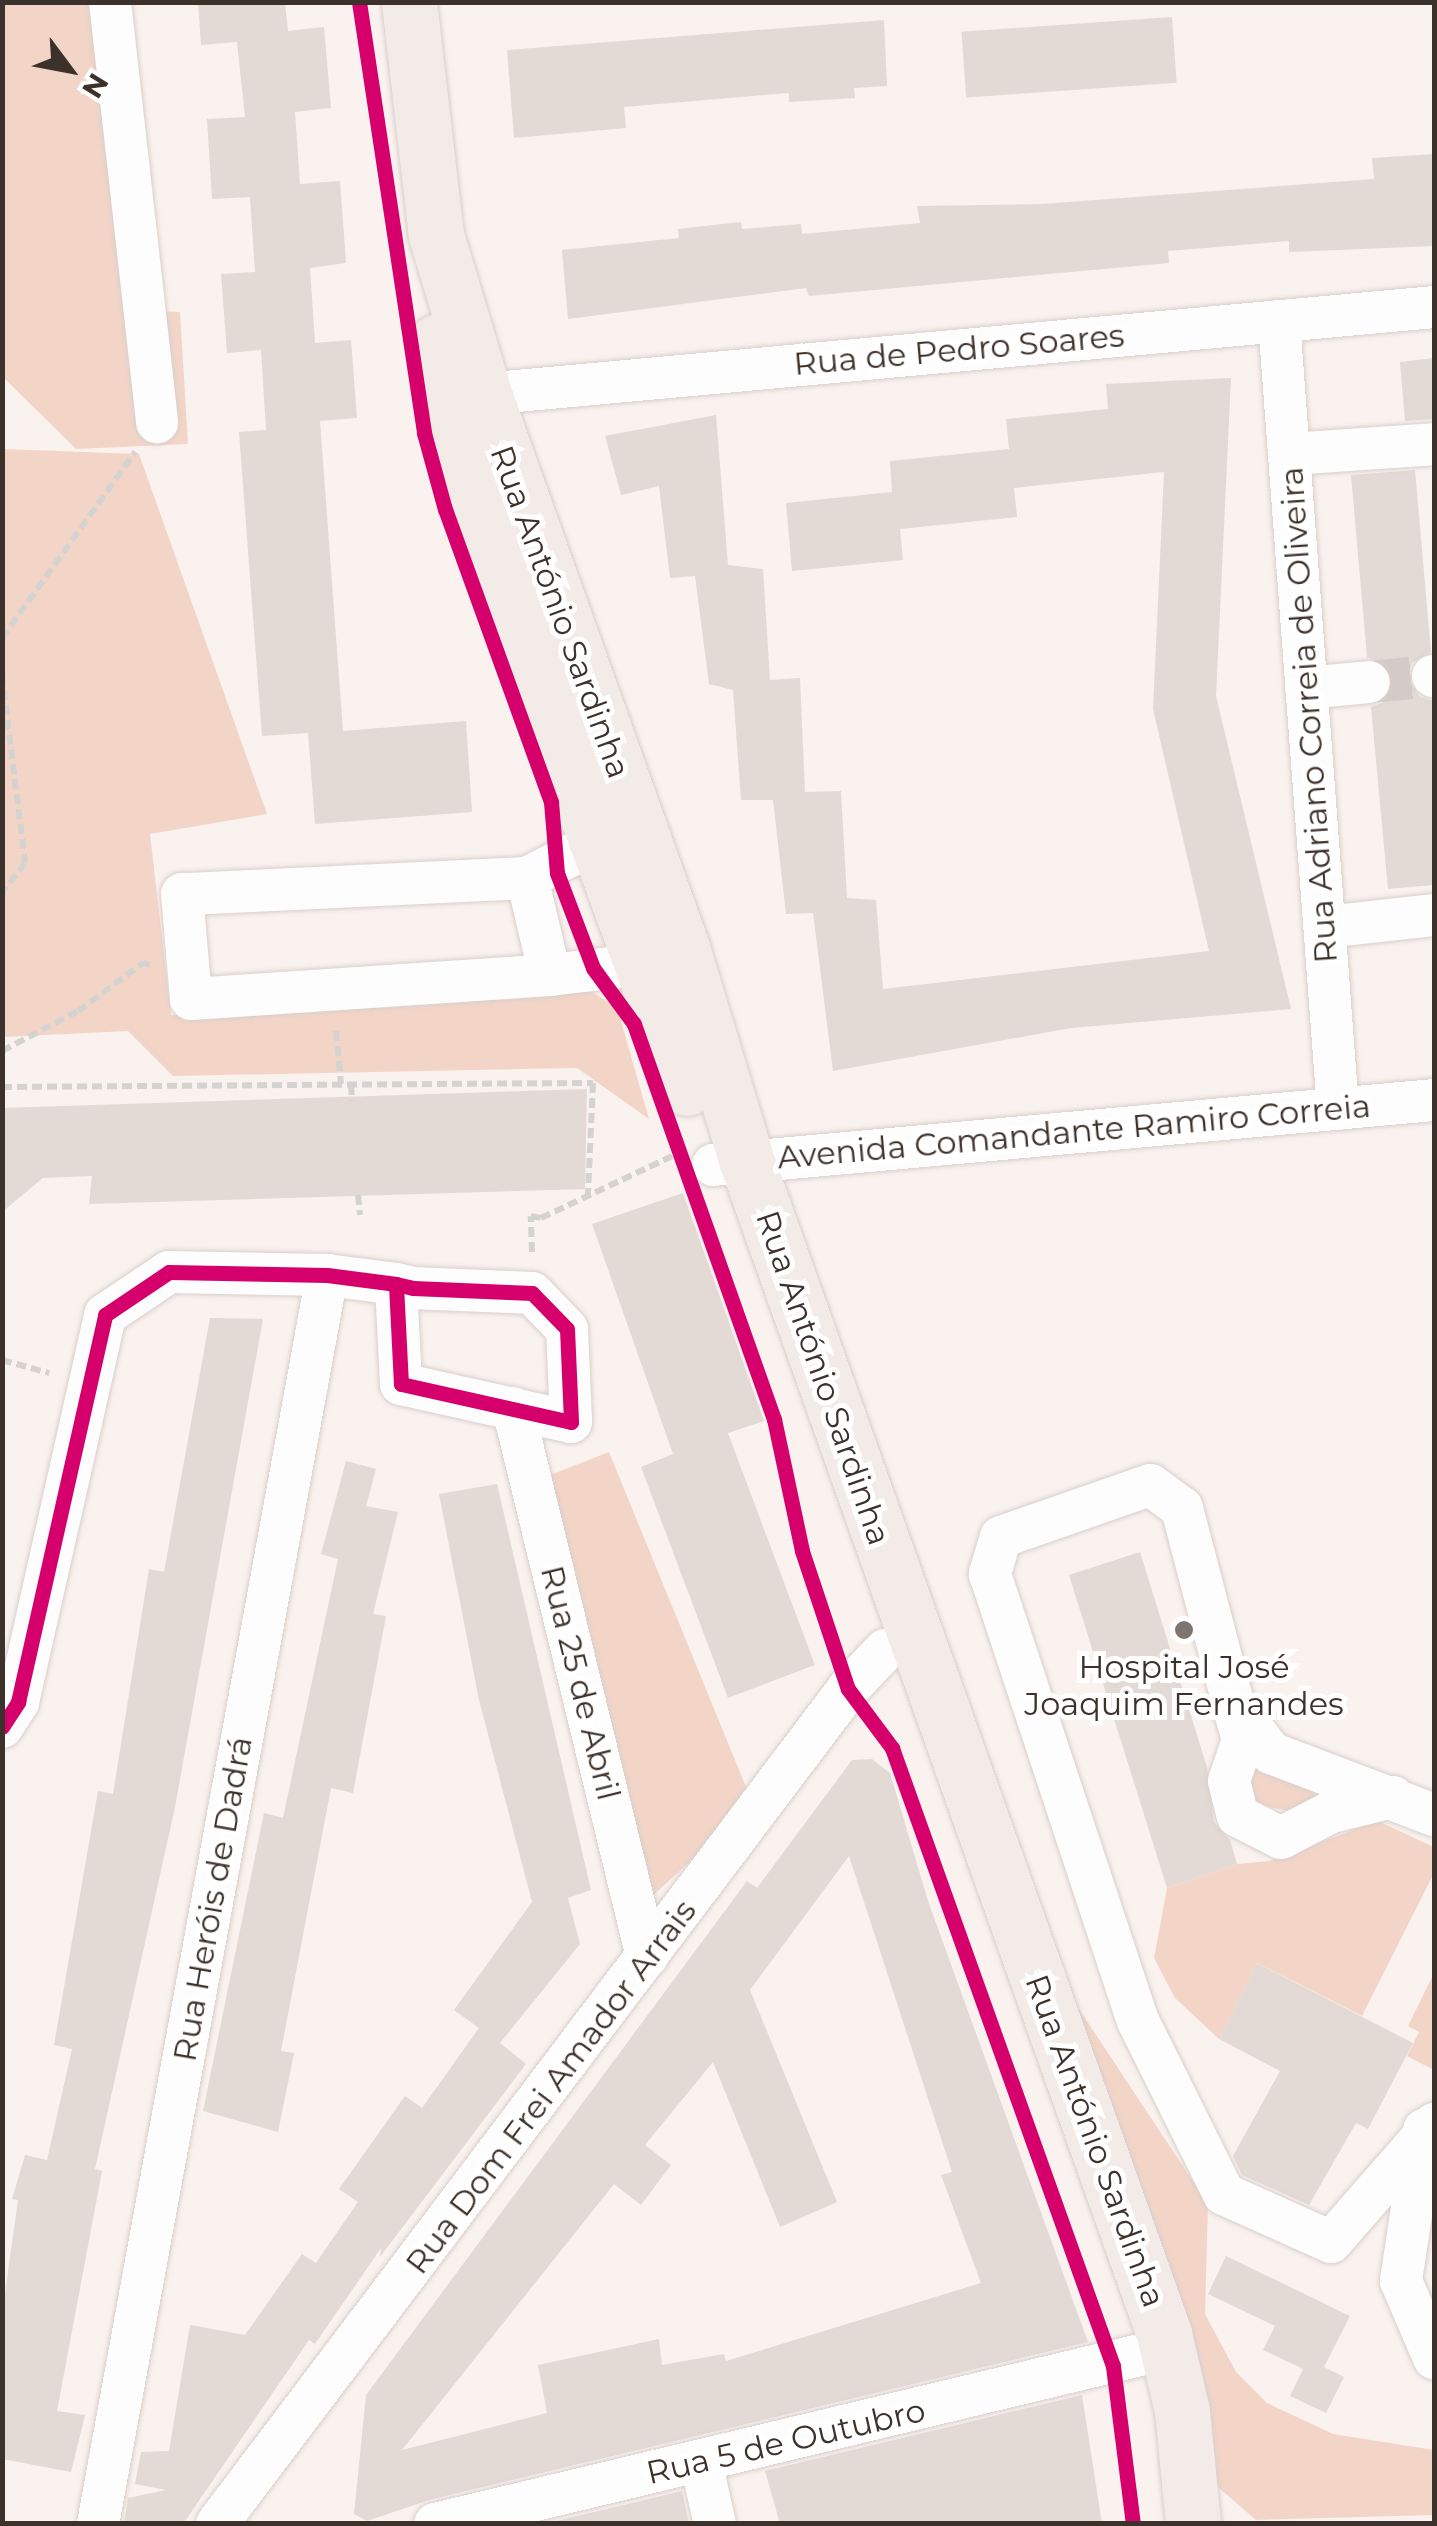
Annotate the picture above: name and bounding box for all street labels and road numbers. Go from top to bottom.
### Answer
street label: Rua de Pedro Soares [792,316,1126,384]
street label: Rua António Sardinha [482,440,638,784]
street label: Rua Adriano Correia de Oliveira [1272,466,1346,964]
street label: Avenida Comandante Ramiro Correia [776,1087,1372,1177]
street label: Rua António Sardinha [748,1206,898,1550]
street label: Rua 25 de Abril [532,1562,628,1804]
street label: Rua Heróis de Dadrá [166,1734,260,2064]
street label: Rua Dom Frei Amador Arrais [398,1892,704,2282]
street label: Rua António Sardinha [1017,1969,1173,2313]
street label: Rua 5 de Outubro [643,2391,929,2493]

